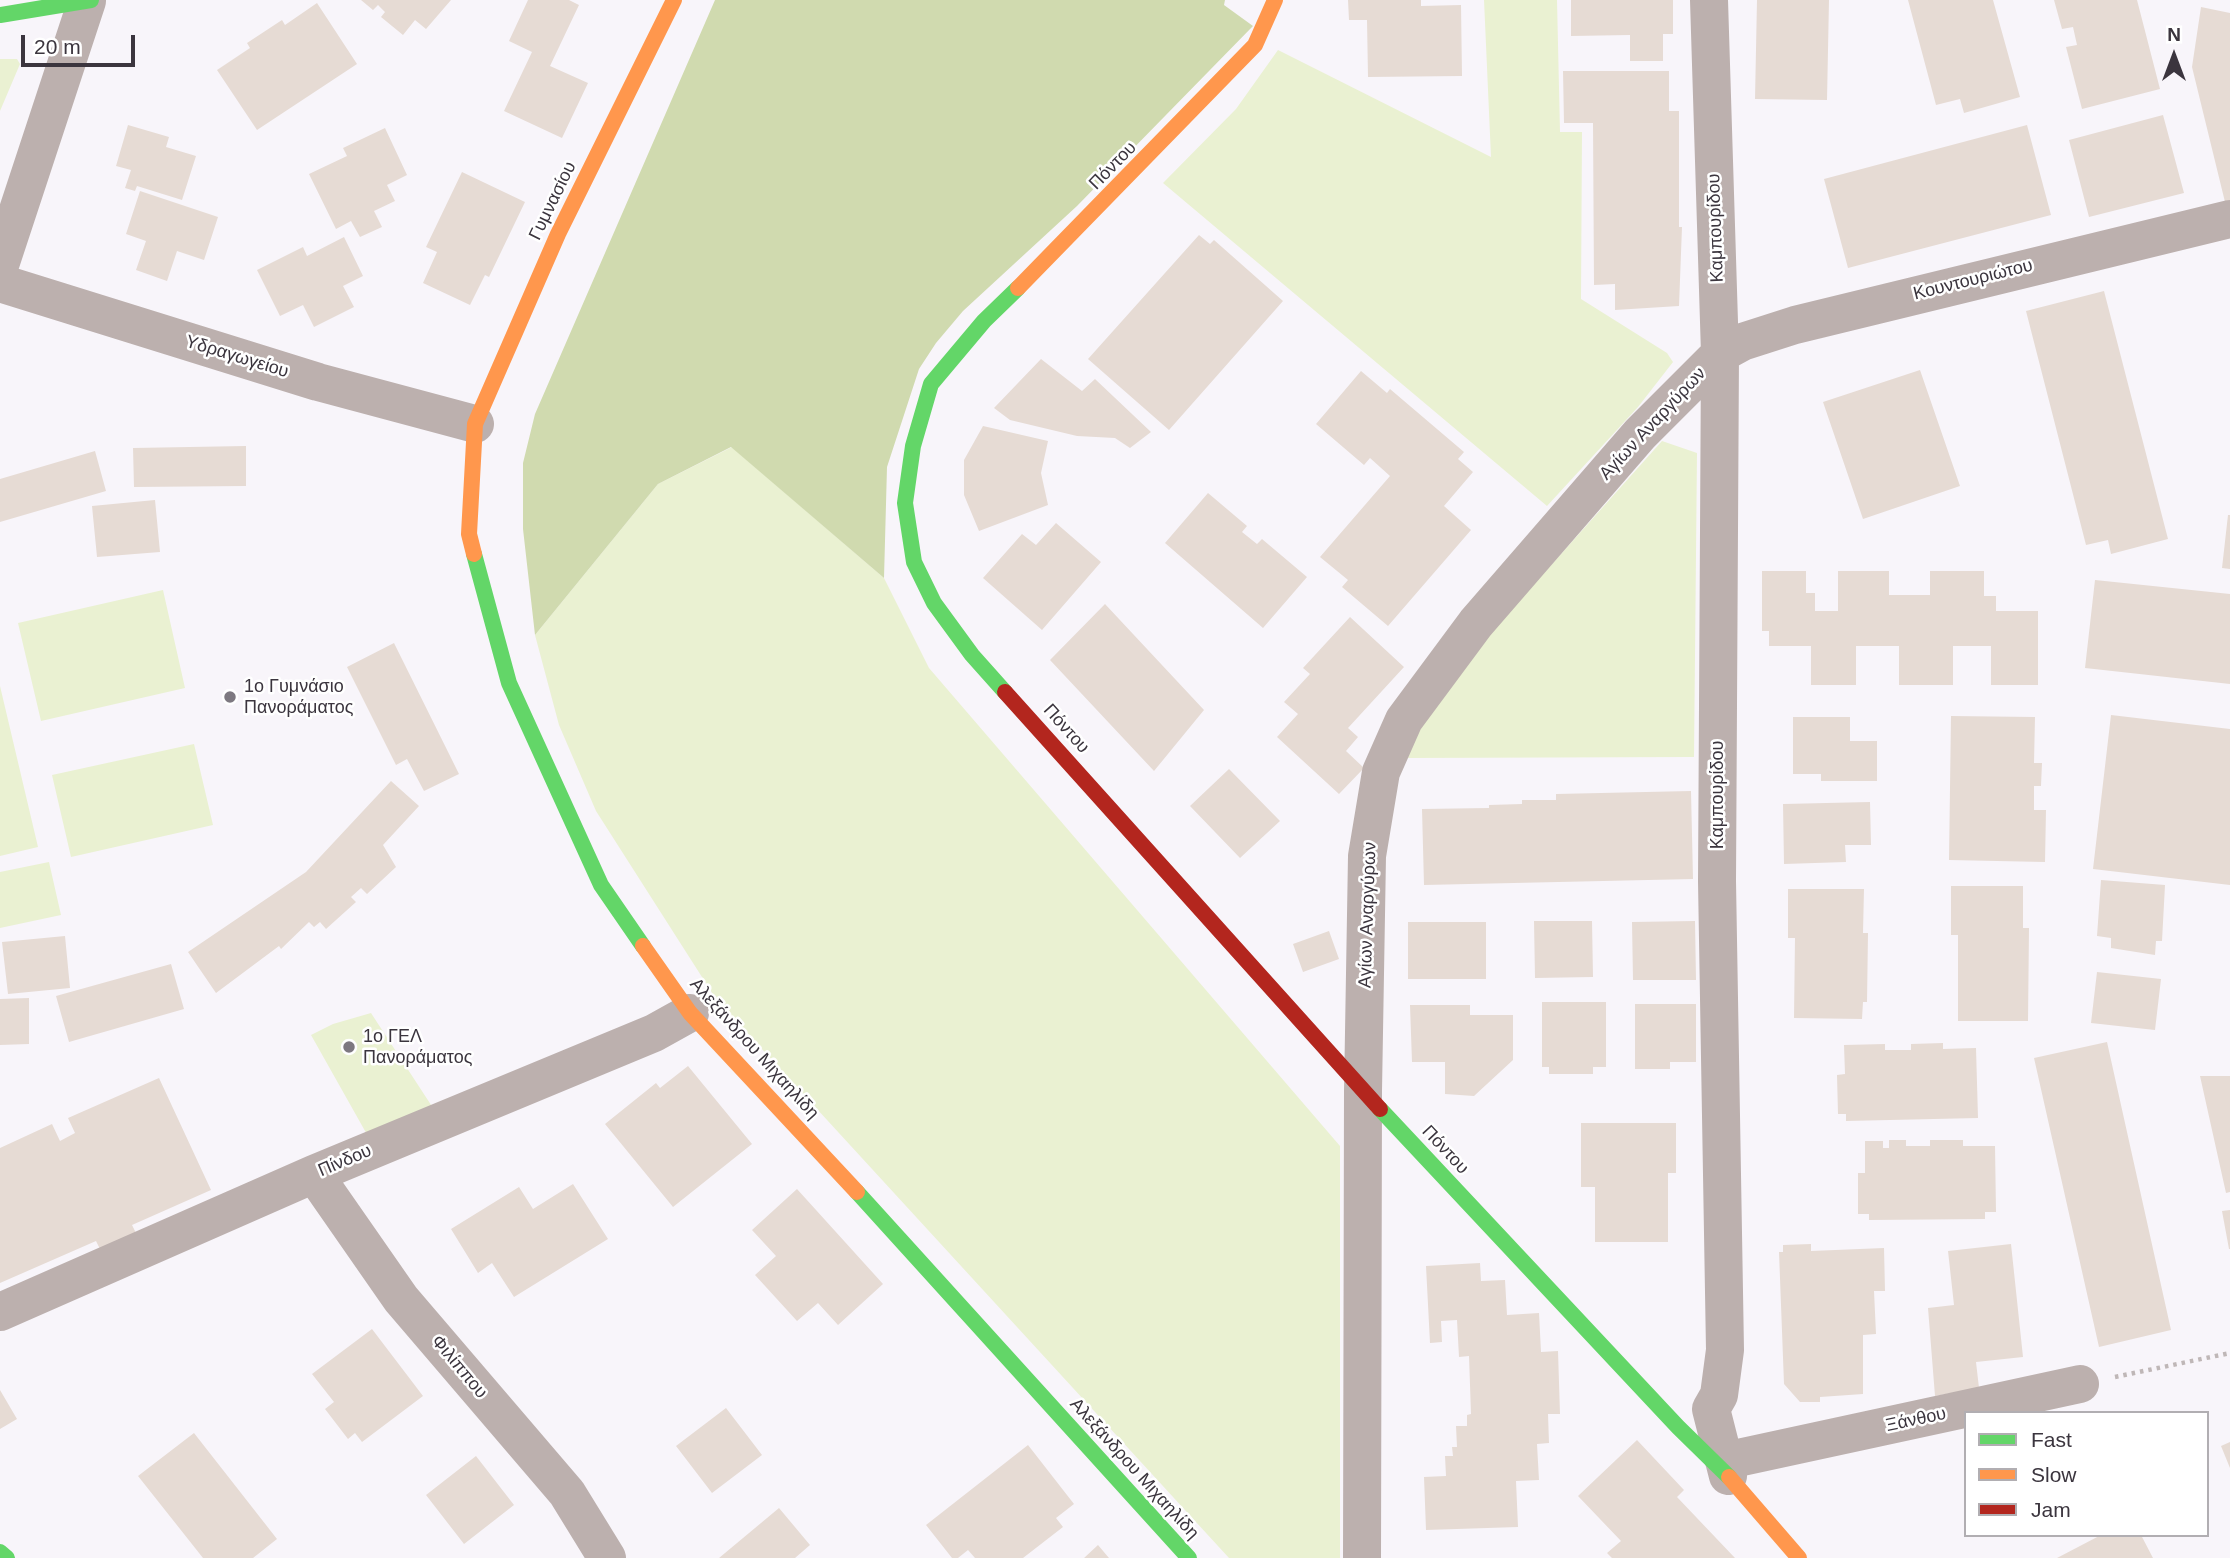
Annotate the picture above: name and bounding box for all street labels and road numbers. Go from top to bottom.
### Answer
street label: Πόντου [1085,137,1141,195]
street label: Γυμνασίου [525,158,581,244]
street label: Καμπουρίδου [1703,173,1729,283]
street label: Κουντουριώτου [1911,255,2035,305]
street label: Υδραγωγείου [183,331,291,383]
street label: Αγίων Αναργύρων [1595,363,1711,485]
street label: Πόντου [1038,700,1094,758]
street label: Καμπουρίδου [1707,741,1729,849]
street label: Αγίων Αναργύρων [1355,842,1381,988]
street label: Aλεξάνδρου Mιχαηλίδη [685,974,823,1124]
street label: Πόντου [1417,1121,1473,1179]
street label: Πίνδου [315,1140,375,1182]
street label: Φιλίππου [426,1331,492,1403]
street label: Aλεξάνδρου Mιχαηλίδη [1065,1394,1203,1544]
street label: Ξάνθου [1884,1403,1948,1437]

